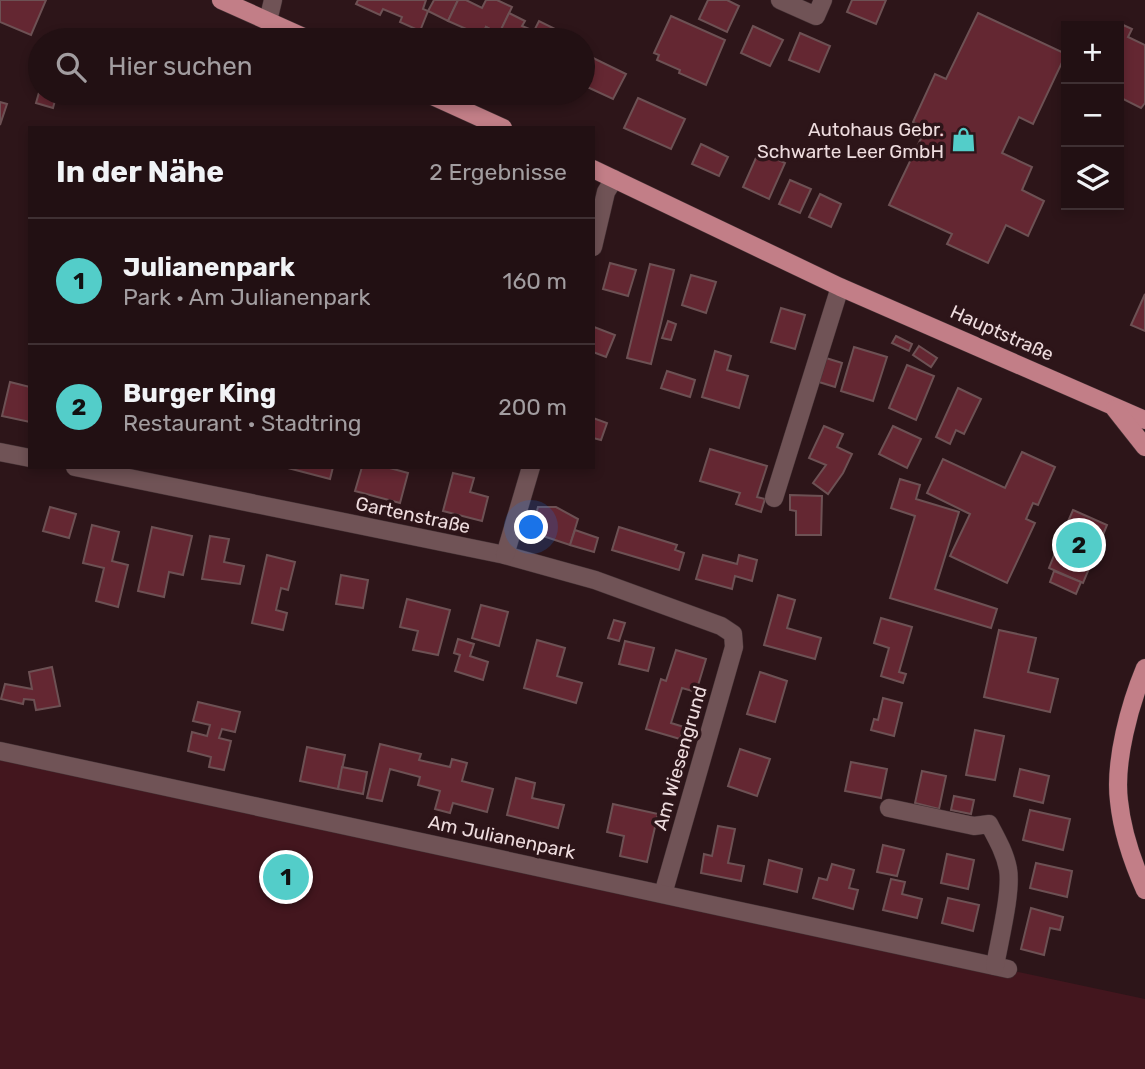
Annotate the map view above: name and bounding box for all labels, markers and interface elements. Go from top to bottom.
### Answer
map controls [1061,21,1124,210]
button: + [1061,21,1124,84]
search box [28,28,595,105]
icon: search [52,48,90,86]
text: Hier suchen [108,51,253,82]
button: − [1061,84,1124,147]
place label: Autohaus Gebr. Schwarte Leer GmbH [757,118,944,163]
shop icon: Autohaus Gebr. Schwarte Leer GmbH [950,126,978,154]
button: layers [1061,147,1124,210]
text: In der Nähe [56,154,224,190]
text: 2 Ergebnisse [429,158,567,186]
text: Julianenpark [123,252,295,283]
text: 1 [73,267,85,295]
text: 160 m [503,267,567,295]
text: Park · Am Julianenpark [123,283,370,311]
street label: Hauptstraße [947,300,1057,366]
text: Burger King [123,378,276,409]
text: 2 [72,393,86,421]
text: 200 m [498,393,567,421]
text: Restaurant · Stadtring [123,409,362,437]
street label: Gartenstraße [354,492,472,538]
your location [514,510,548,544]
pin: 2 [1056,519,1102,571]
street label: Am Wiesengrund [648,683,712,833]
street label: Am Julianenpark [426,810,578,864]
pin: 1 [263,851,309,903]

